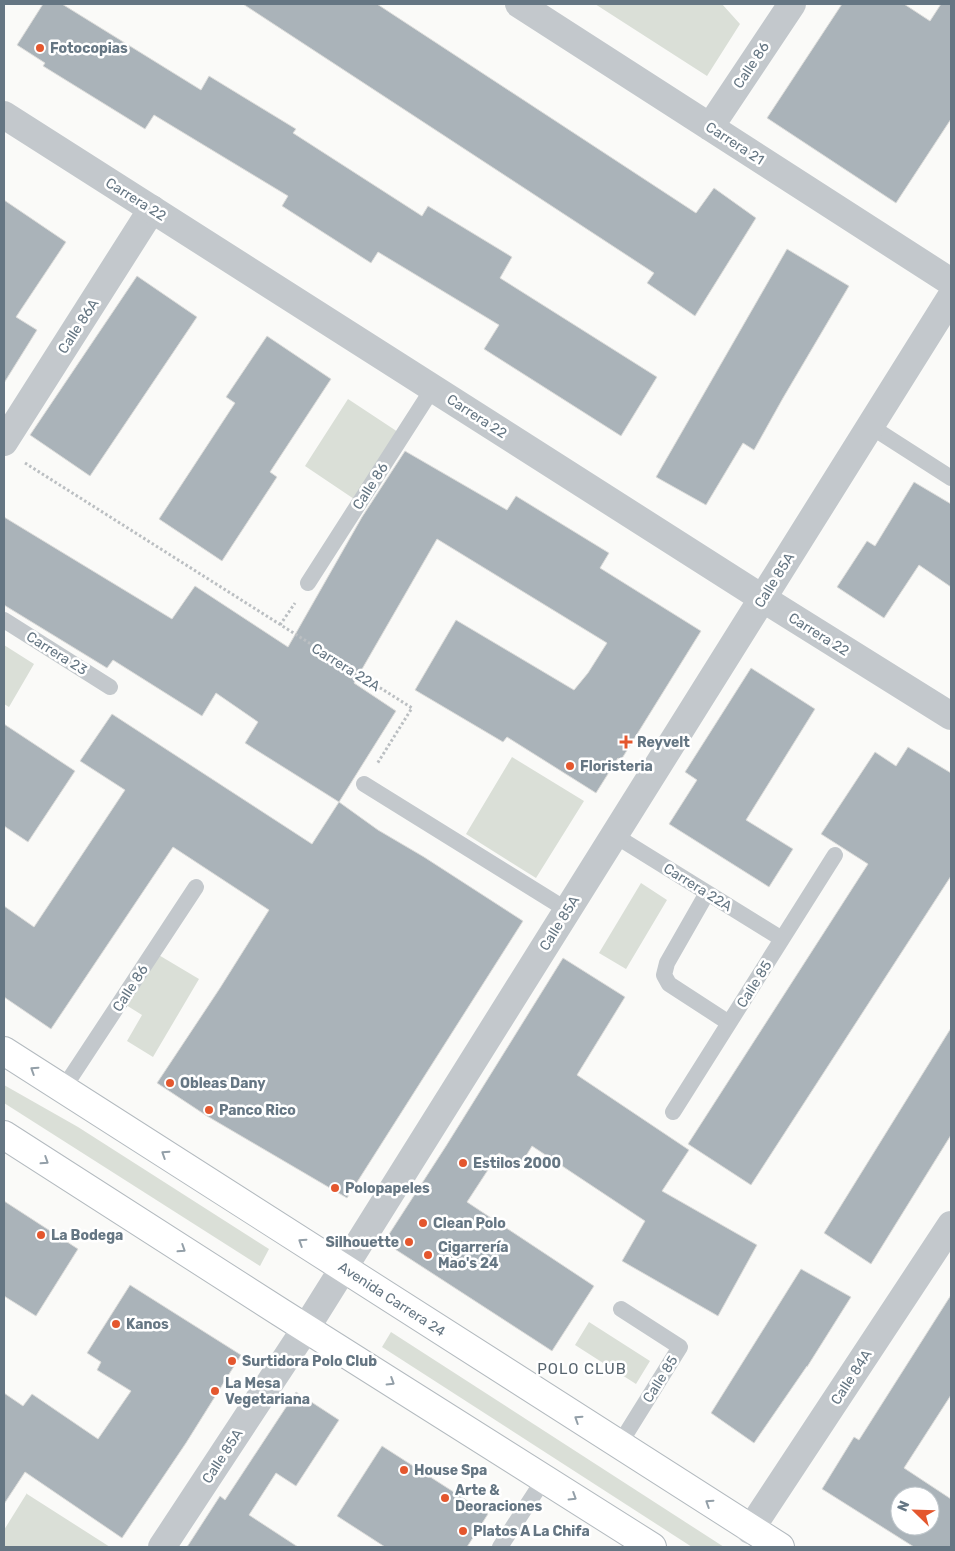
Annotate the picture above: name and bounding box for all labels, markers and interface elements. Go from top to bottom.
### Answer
street label: Calle 86 [730,39,773,92]
place label: Fotocopias [50,40,128,57]
marker: Fotocopias [34,42,46,54]
street label: Carrera 21 [702,118,767,169]
street label: Carrera 22 [102,174,169,225]
street label: Calle 86A [54,295,103,357]
street label: Carrera 22 [443,391,510,442]
street label: Calle 86 [349,460,392,513]
street label: Calle 85A [751,549,798,611]
street label: Carrera 22 [785,609,852,660]
street label: Carrera 23 [23,628,90,679]
street label: Carrera 22A [308,640,384,696]
place label: Reyvelt [637,734,690,751]
marker: Reyvelt [619,735,633,749]
place label: Floristeria [580,758,653,775]
marker: Floristeria [564,760,576,772]
street label: Carrera 22A [660,860,736,916]
street label: Calle 85A [536,892,583,954]
street label: Calle 85 [733,958,776,1011]
street label: Calle 86 [109,962,152,1015]
one-way arrow [30,1067,39,1076]
place label: Obleas Dany [180,1075,266,1092]
marker: Obleas Dany [164,1077,176,1089]
place label: Panco Rico [219,1102,296,1119]
marker: Panco Rico [203,1104,215,1116]
one-way arrow [162,1151,171,1161]
one-way arrow [39,1155,48,1165]
place label: Estilos 2000 [473,1155,561,1172]
marker: Estilos 2000 [457,1157,469,1169]
place label: Polopapeles [345,1180,430,1197]
marker: Polopapeles [329,1182,341,1194]
place label: Clean Polo [433,1215,506,1232]
marker: Clean Polo [417,1217,429,1229]
place label: La Bodega [51,1227,123,1244]
marker: La Bodega [35,1229,47,1241]
place label: Silhouette [325,1234,399,1251]
marker: Silhouette [403,1236,415,1248]
one-way arrow [299,1238,308,1248]
place label: Cigarrería Mao's 24 [438,1239,509,1272]
one-way arrow [176,1243,185,1252]
marker: Cigarrería Mao's 24 [422,1249,434,1261]
street label: Avenida Carrera 24 [335,1258,449,1341]
place label: Kanos [126,1316,169,1333]
marker: Kanos [110,1318,122,1330]
street label: Calle 84A [827,1346,876,1408]
place label: Surtidora Polo Club [242,1353,377,1370]
street label: Calle 85 [639,1353,682,1406]
marker: Surtidora Polo Club [226,1355,238,1367]
district label: POLO CLUB [537,1360,627,1378]
place label: La Mesa Vegetariana [225,1375,310,1408]
one-way arrow [386,1376,395,1385]
marker: La Mesa Vegetariana [209,1385,221,1397]
one-way arrow [575,1416,584,1425]
street label: Calle 85A [198,1425,247,1487]
place label: House Spa [414,1462,487,1479]
marker: House Spa [398,1464,410,1476]
place label: Arte & Deoraciones [455,1482,543,1515]
north arrow [890,1486,940,1536]
one-way arrow [568,1491,577,1500]
marker: Arte & Deoraciones [439,1492,451,1504]
text: N [894,1498,913,1514]
one-way arrow [706,1500,715,1510]
place label: Platos A La Chifa [473,1523,590,1540]
marker: Platos A La Chifa [457,1525,469,1537]

